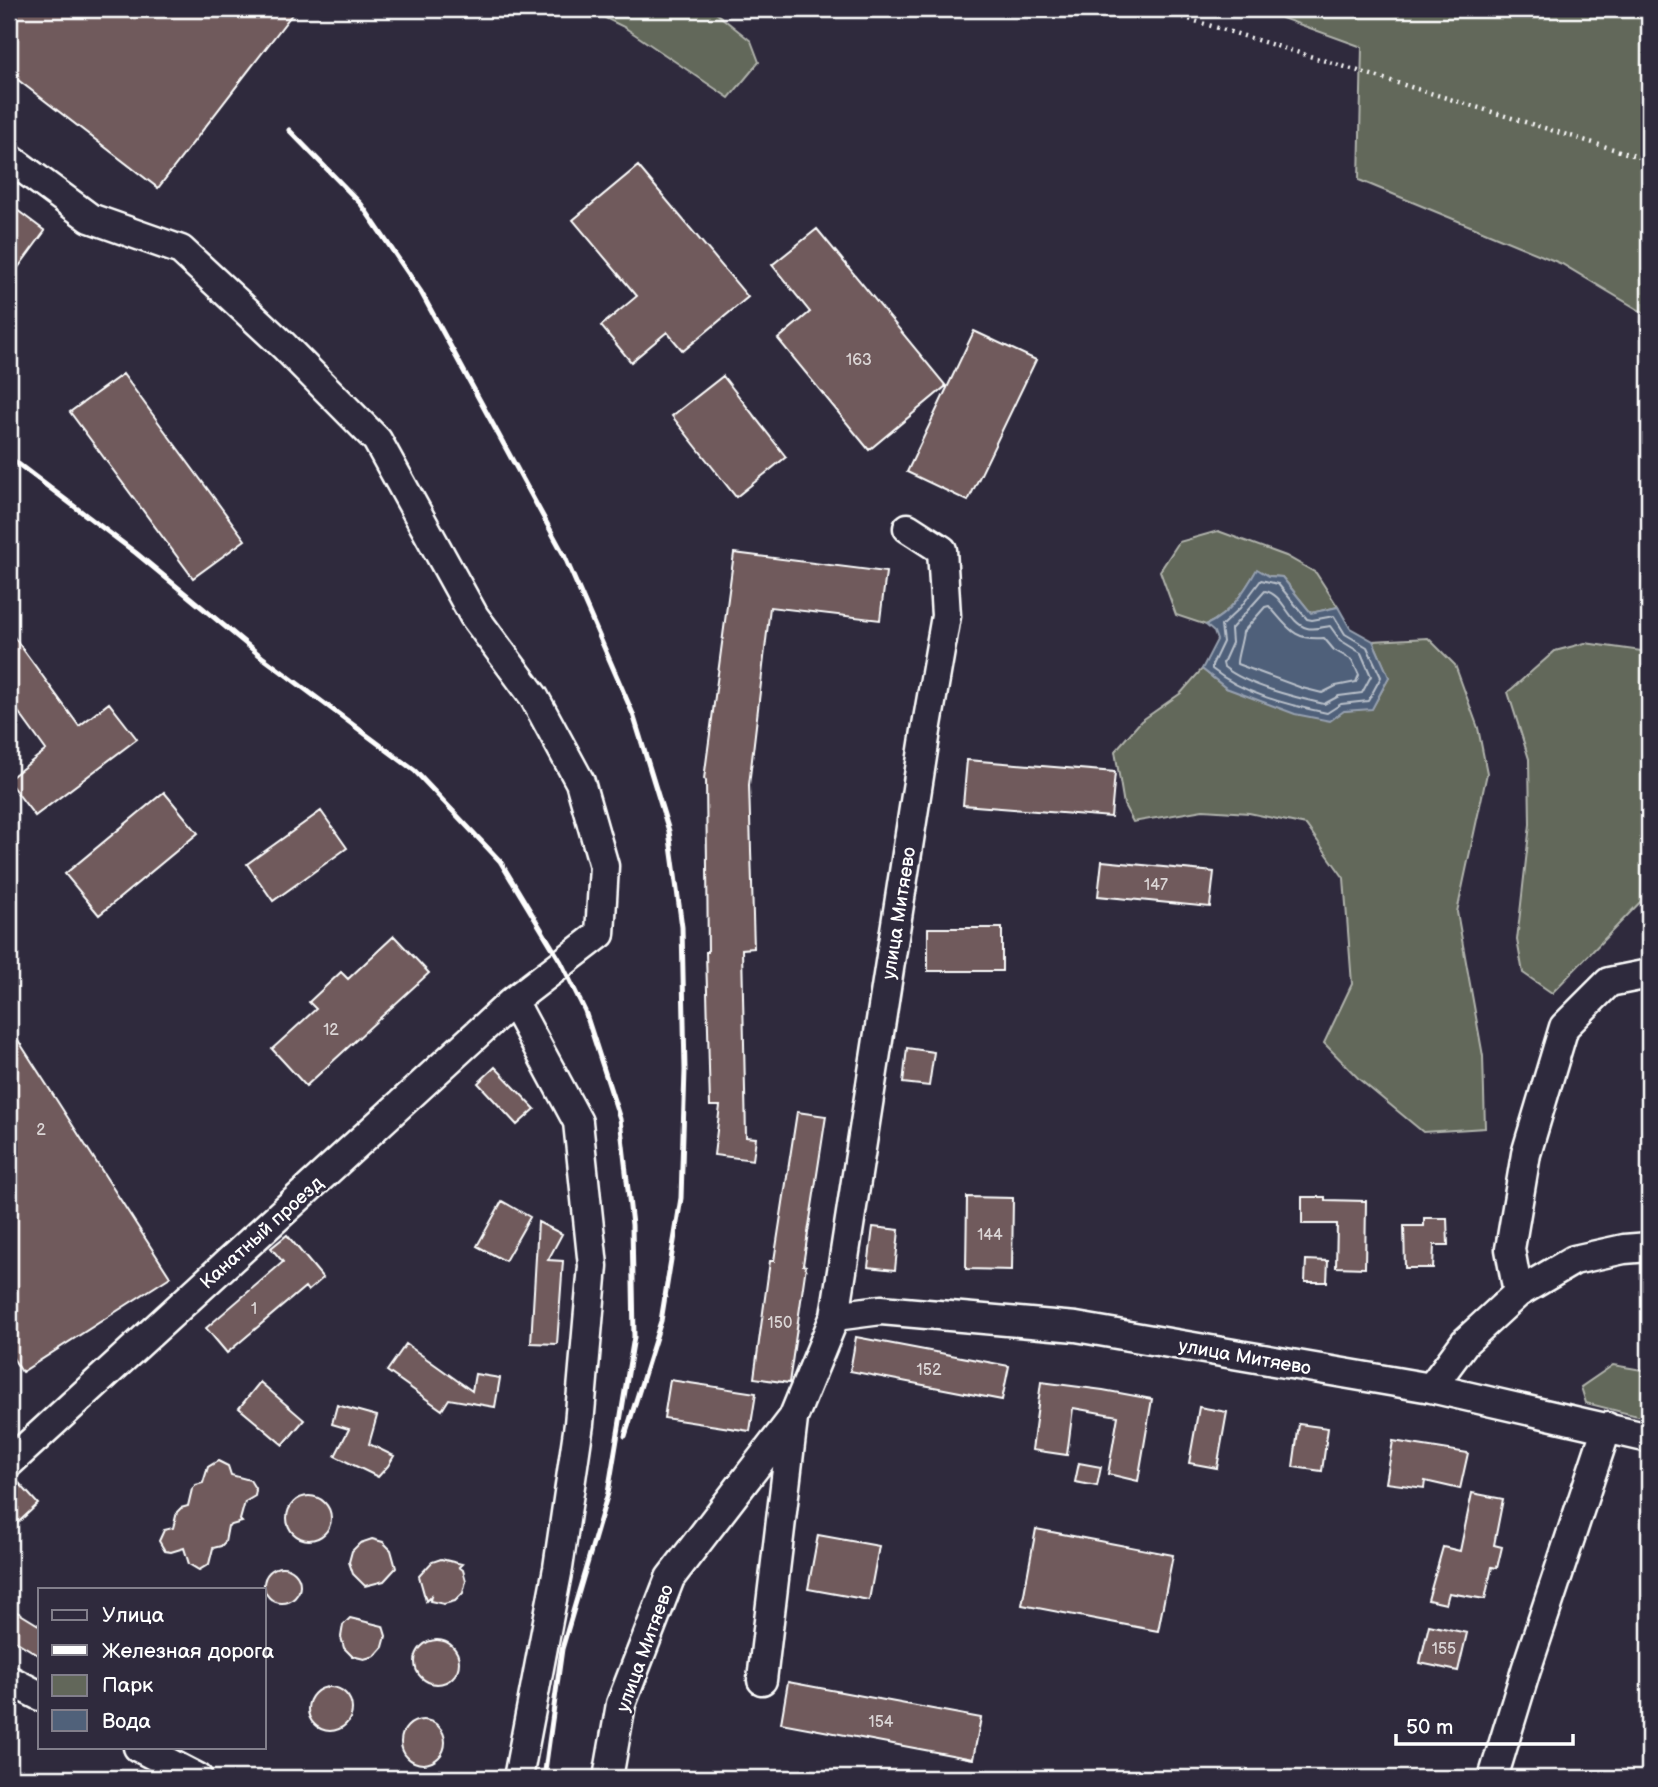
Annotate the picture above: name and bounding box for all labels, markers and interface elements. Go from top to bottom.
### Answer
house number: 163 [846,351,872,370]
street label: улица Митяево [878,845,921,981]
house number: 147 [1144,876,1168,895]
house number: 12 [323,1021,339,1040]
house number: 2 [36,1121,46,1140]
street label: Канатный проезд [196,1172,329,1294]
house number: 144 [977,1226,1003,1245]
house number: 1 [251,1300,257,1319]
house number: 150 [768,1314,792,1333]
street label: улица Митяево [1177,1335,1313,1380]
house number: 152 [917,1361,942,1380]
street label: улица Митяево [612,1582,679,1715]
legend [38,1588,266,1748]
text: Улица [102,1603,165,1628]
text: Железная дорога [102,1639,275,1664]
house number: 155 [1432,1640,1456,1659]
text: Парк [102,1673,153,1698]
scale bar [1396,1703,1572,1747]
text: Вода [102,1709,151,1734]
house number: 154 [868,1713,894,1732]
text: 50 m [1406,1715,1453,1740]

